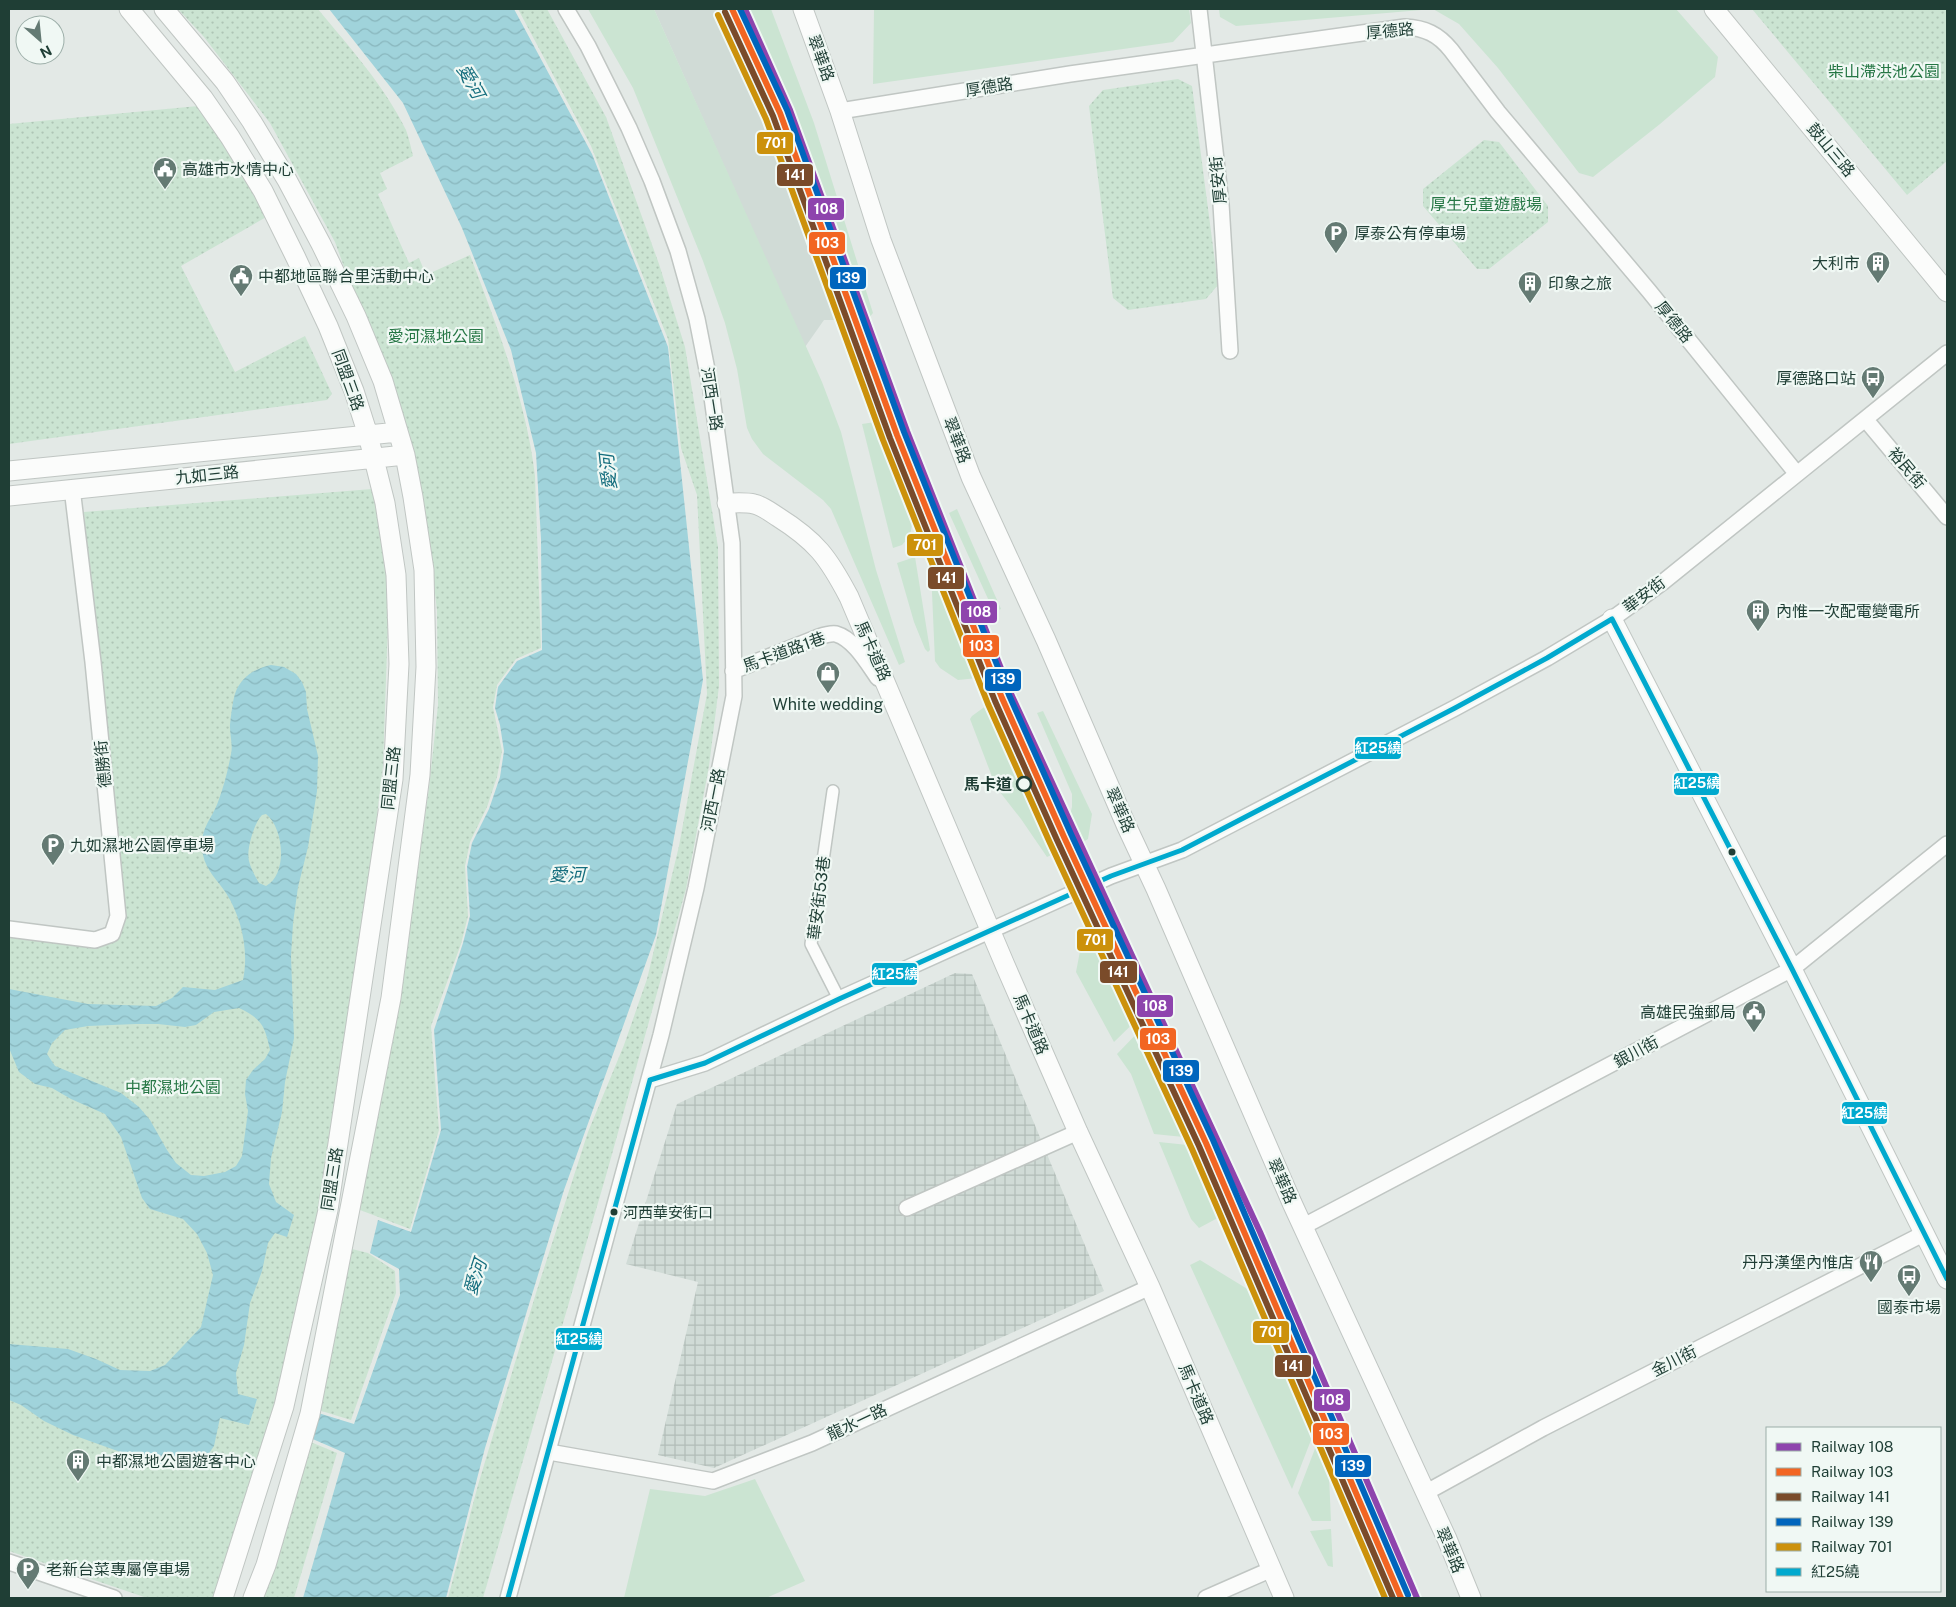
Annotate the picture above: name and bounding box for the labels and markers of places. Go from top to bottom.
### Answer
public building icon: 高雄市水情中心 [152,156,178,190]
place label: 高雄市水情中心 [182,160,294,179]
parking icon: 厚泰公有停車場 [1323,220,1349,254]
place label: 厚泰公有停車場 [1354,224,1466,243]
building icon: 大利市 [1865,250,1891,284]
place label: 大利市 [1812,254,1860,273]
public building icon: 中都地區聯合里活動中心 [228,263,254,297]
place label: 中都地區聯合里活動中心 [258,267,434,286]
building icon: 印象之旅 [1517,270,1543,304]
place label: 印象之旅 [1548,274,1612,293]
bus stop icon: 厚德路口站 [1860,365,1886,399]
place label: 厚德路口站 [1776,369,1856,388]
building icon: 內惟一次配電變電所 [1745,598,1771,632]
place label: 內惟一次配電變電所 [1776,602,1920,621]
shop icon: White wedding [815,660,841,694]
place label: White wedding [772,695,884,714]
place label: 馬卡道 [964,775,1012,794]
marker: 馬卡道 [1016,776,1032,792]
parking icon: 九如濕地公園停車場 [40,832,66,866]
place label: 九如濕地公園停車場 [70,836,214,855]
unlabelled marker [1727,847,1737,857]
public building icon: 高雄民強郵局 [1741,999,1767,1033]
place label: 高雄民強郵局 [1640,1003,1736,1022]
place label: 河西華安街口 [623,1204,713,1221]
marker: 河西華安街口 [609,1207,619,1217]
restaurant icon: 丹丹漢堡內惟店 [1858,1249,1884,1283]
place label: 丹丹漢堡內惟店 [1742,1253,1854,1272]
bus stop icon: 國泰市場 [1896,1263,1922,1297]
place label: 國泰市場 [1877,1298,1941,1317]
building icon: 中都濕地公園遊客中心 [65,1448,91,1482]
place label: 中都濕地公園遊客中心 [96,1452,256,1471]
parking icon: 老新台菜專屬停車場 [15,1556,41,1590]
place label: 老新台菜專屬停車場 [46,1560,190,1579]

